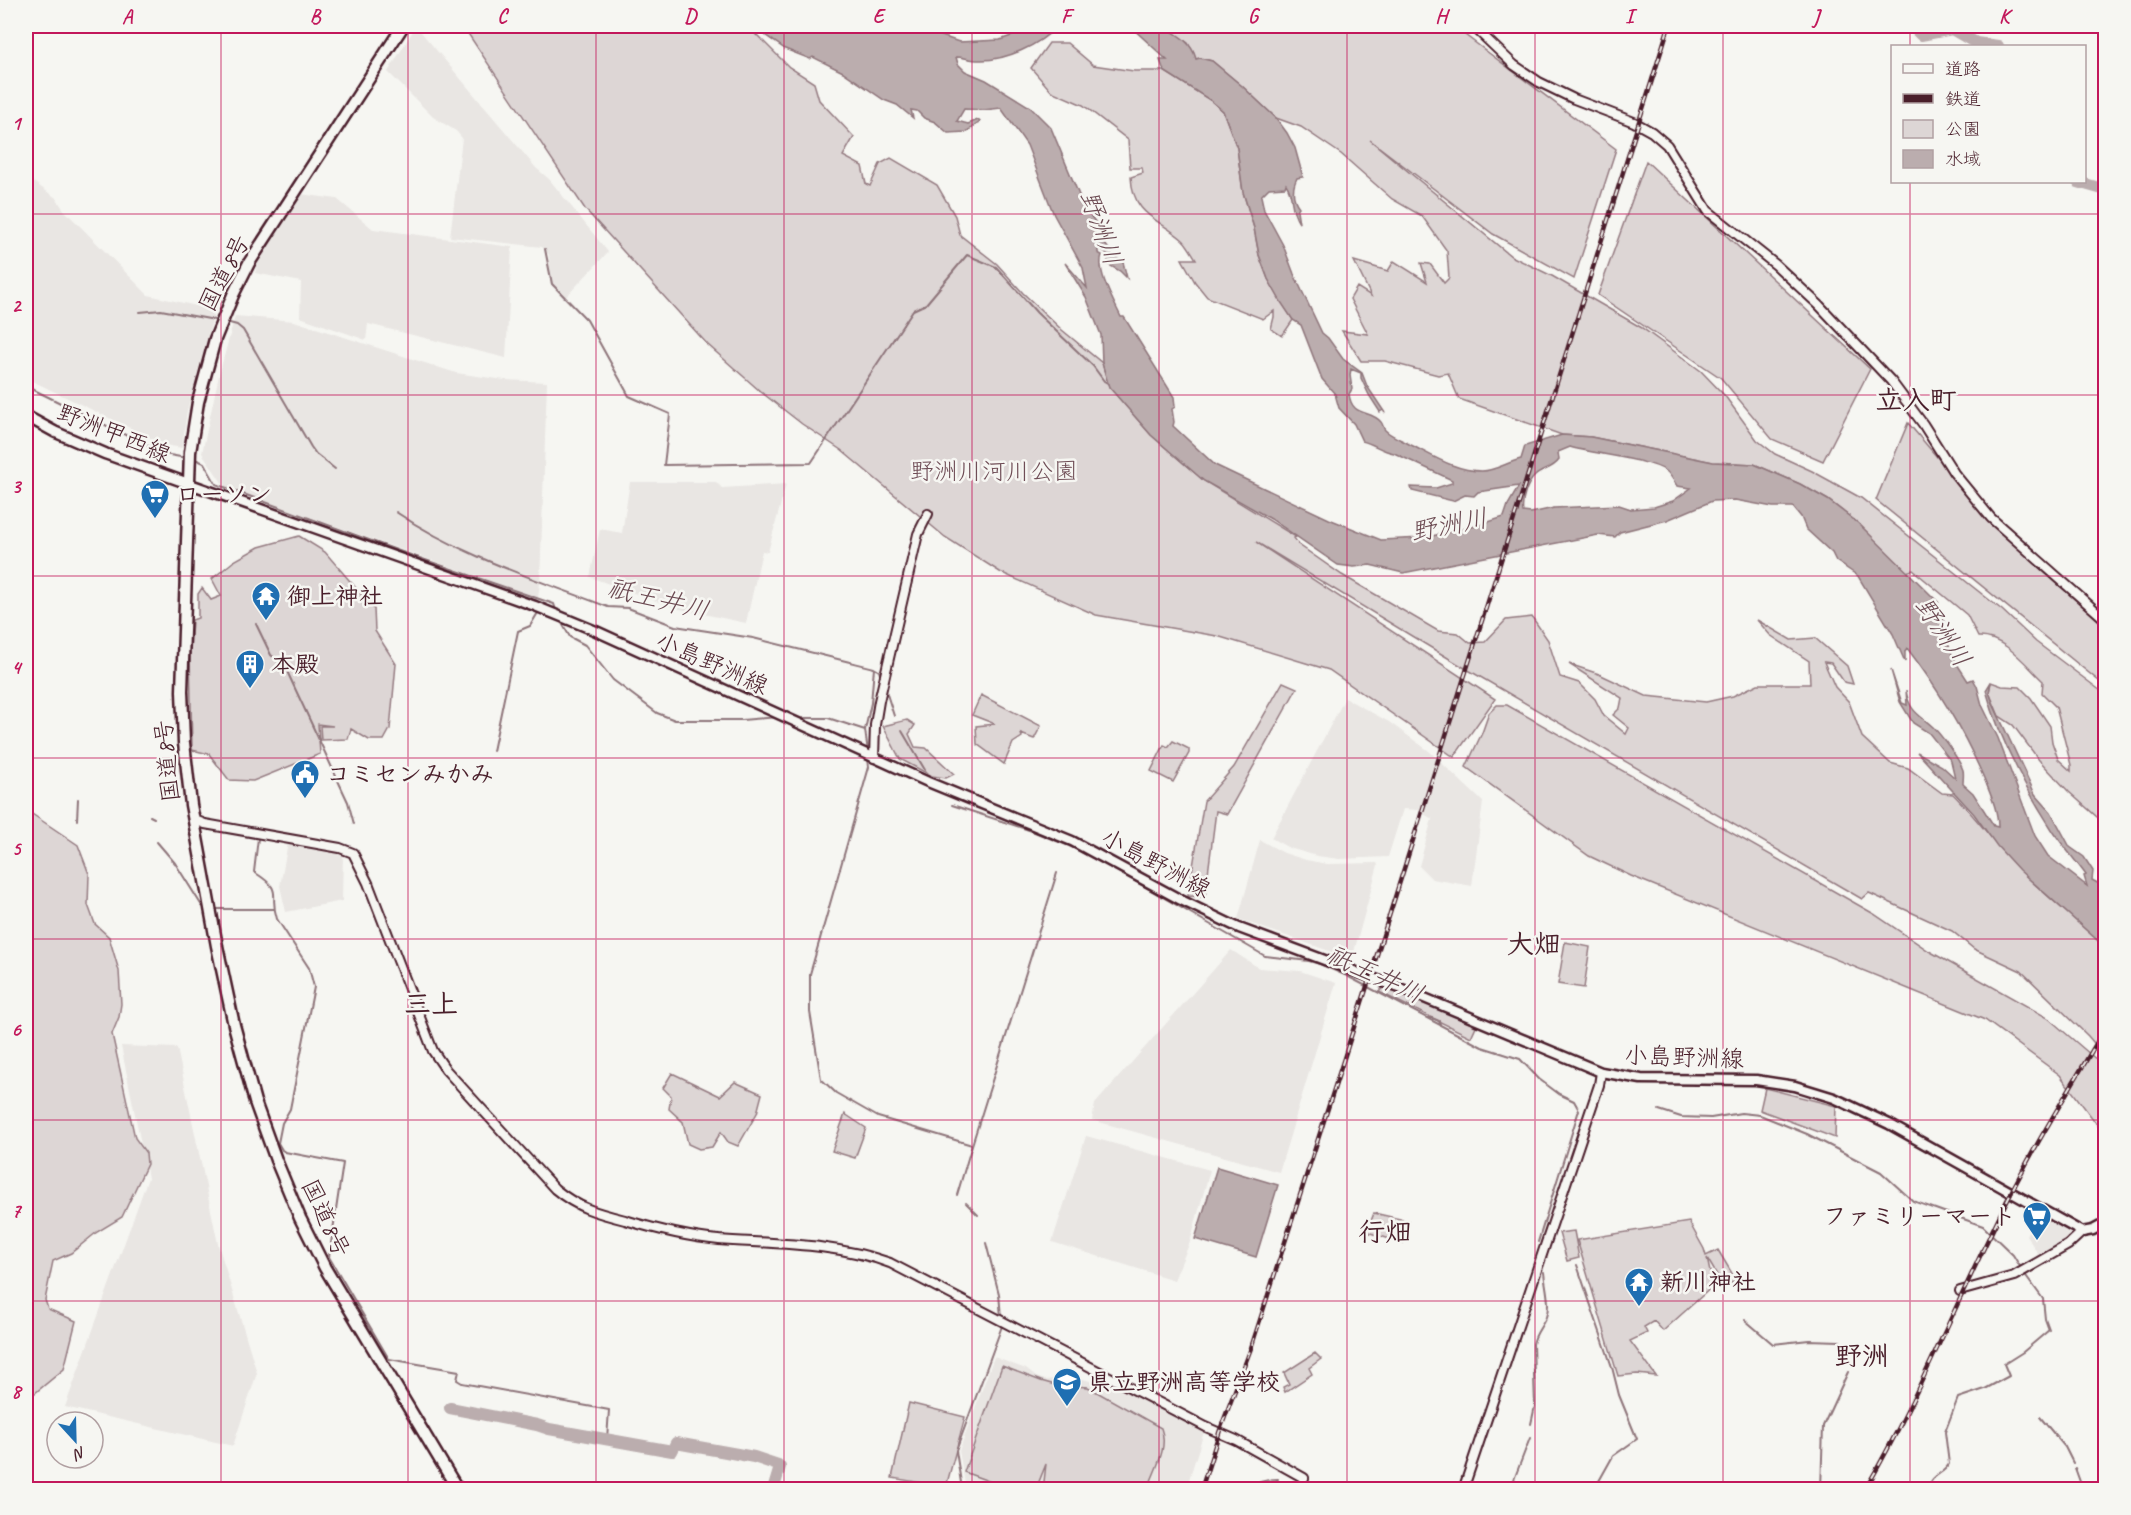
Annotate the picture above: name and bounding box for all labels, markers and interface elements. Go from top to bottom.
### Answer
text: A [122,4,134,29]
text: B [310,4,322,29]
text: C [497,4,509,29]
text: D [684,4,698,29]
text: E [873,4,887,29]
text: F [1061,4,1075,29]
text: G [1248,4,1261,29]
text: H [1435,4,1450,29]
text: I [1625,4,1638,29]
text: J [1811,4,1823,29]
text: K [1999,4,2013,29]
legend [1891,45,2086,183]
text: 道路 [1945,58,1981,80]
text: 鉄道 [1945,88,1981,110]
text: 1 [12,111,23,136]
text: 公園 [1945,118,1981,140]
text: 水域 [1945,148,1981,170]
water label: 野洲川 [1072,186,1130,270]
street label: 国道8号 [192,229,256,317]
text: 2 [12,293,23,318]
district label: 立入町 [1876,383,1957,417]
street label: 野洲甲西線 [53,397,175,469]
park label: 野洲川河川公園 [910,456,1078,486]
text: 3 [12,474,23,499]
supermarket icon: ローソン [139,478,171,520]
place label: ローソン [176,479,272,509]
water label: 野洲川 [1408,501,1490,549]
water label: 祇王井川 [604,570,712,628]
temple icon: 御上神社 [250,580,282,622]
place label: 御上神社 [287,581,383,611]
water label: 野洲川 [1908,590,1978,674]
street label: 小島野洲線 [651,625,773,701]
building icon: 本殿 [234,648,266,690]
place label: 本殿 [271,649,319,679]
text: 4 [12,655,24,680]
street label: 国道8号 [148,718,186,804]
public building icon: コミセンみかみ [289,758,321,800]
place label: コミセンみかみ [326,759,494,789]
street label: 小島野洲線 [1096,822,1216,904]
text: 5 [12,836,23,861]
district label: 大畑 [1507,927,1561,961]
water label: 祇王井川 [1321,937,1429,1011]
district label: 三上 [404,987,458,1021]
text: 6 [11,1017,22,1042]
street label: 小島野洲線 [1624,1040,1744,1074]
street label: 国道8号 [295,1174,357,1262]
text: 7 [12,1198,23,1223]
supermarket icon: ファミリーマート [2021,1200,2053,1242]
place label: ファミリーマート [1823,1201,2016,1231]
district label: 行畑 [1358,1215,1412,1249]
temple icon: 新川神社 [1623,1266,1655,1308]
place label: 新川神社 [1660,1267,1756,1297]
district label: 野洲 [1835,1339,1889,1373]
school or university icon: 県立野洲高等学校 [1051,1366,1083,1408]
place label: 県立野洲高等学校 [1088,1367,1280,1397]
text: 8 [12,1379,24,1404]
north arrow [45,1410,105,1470]
text: N [69,1442,89,1465]

